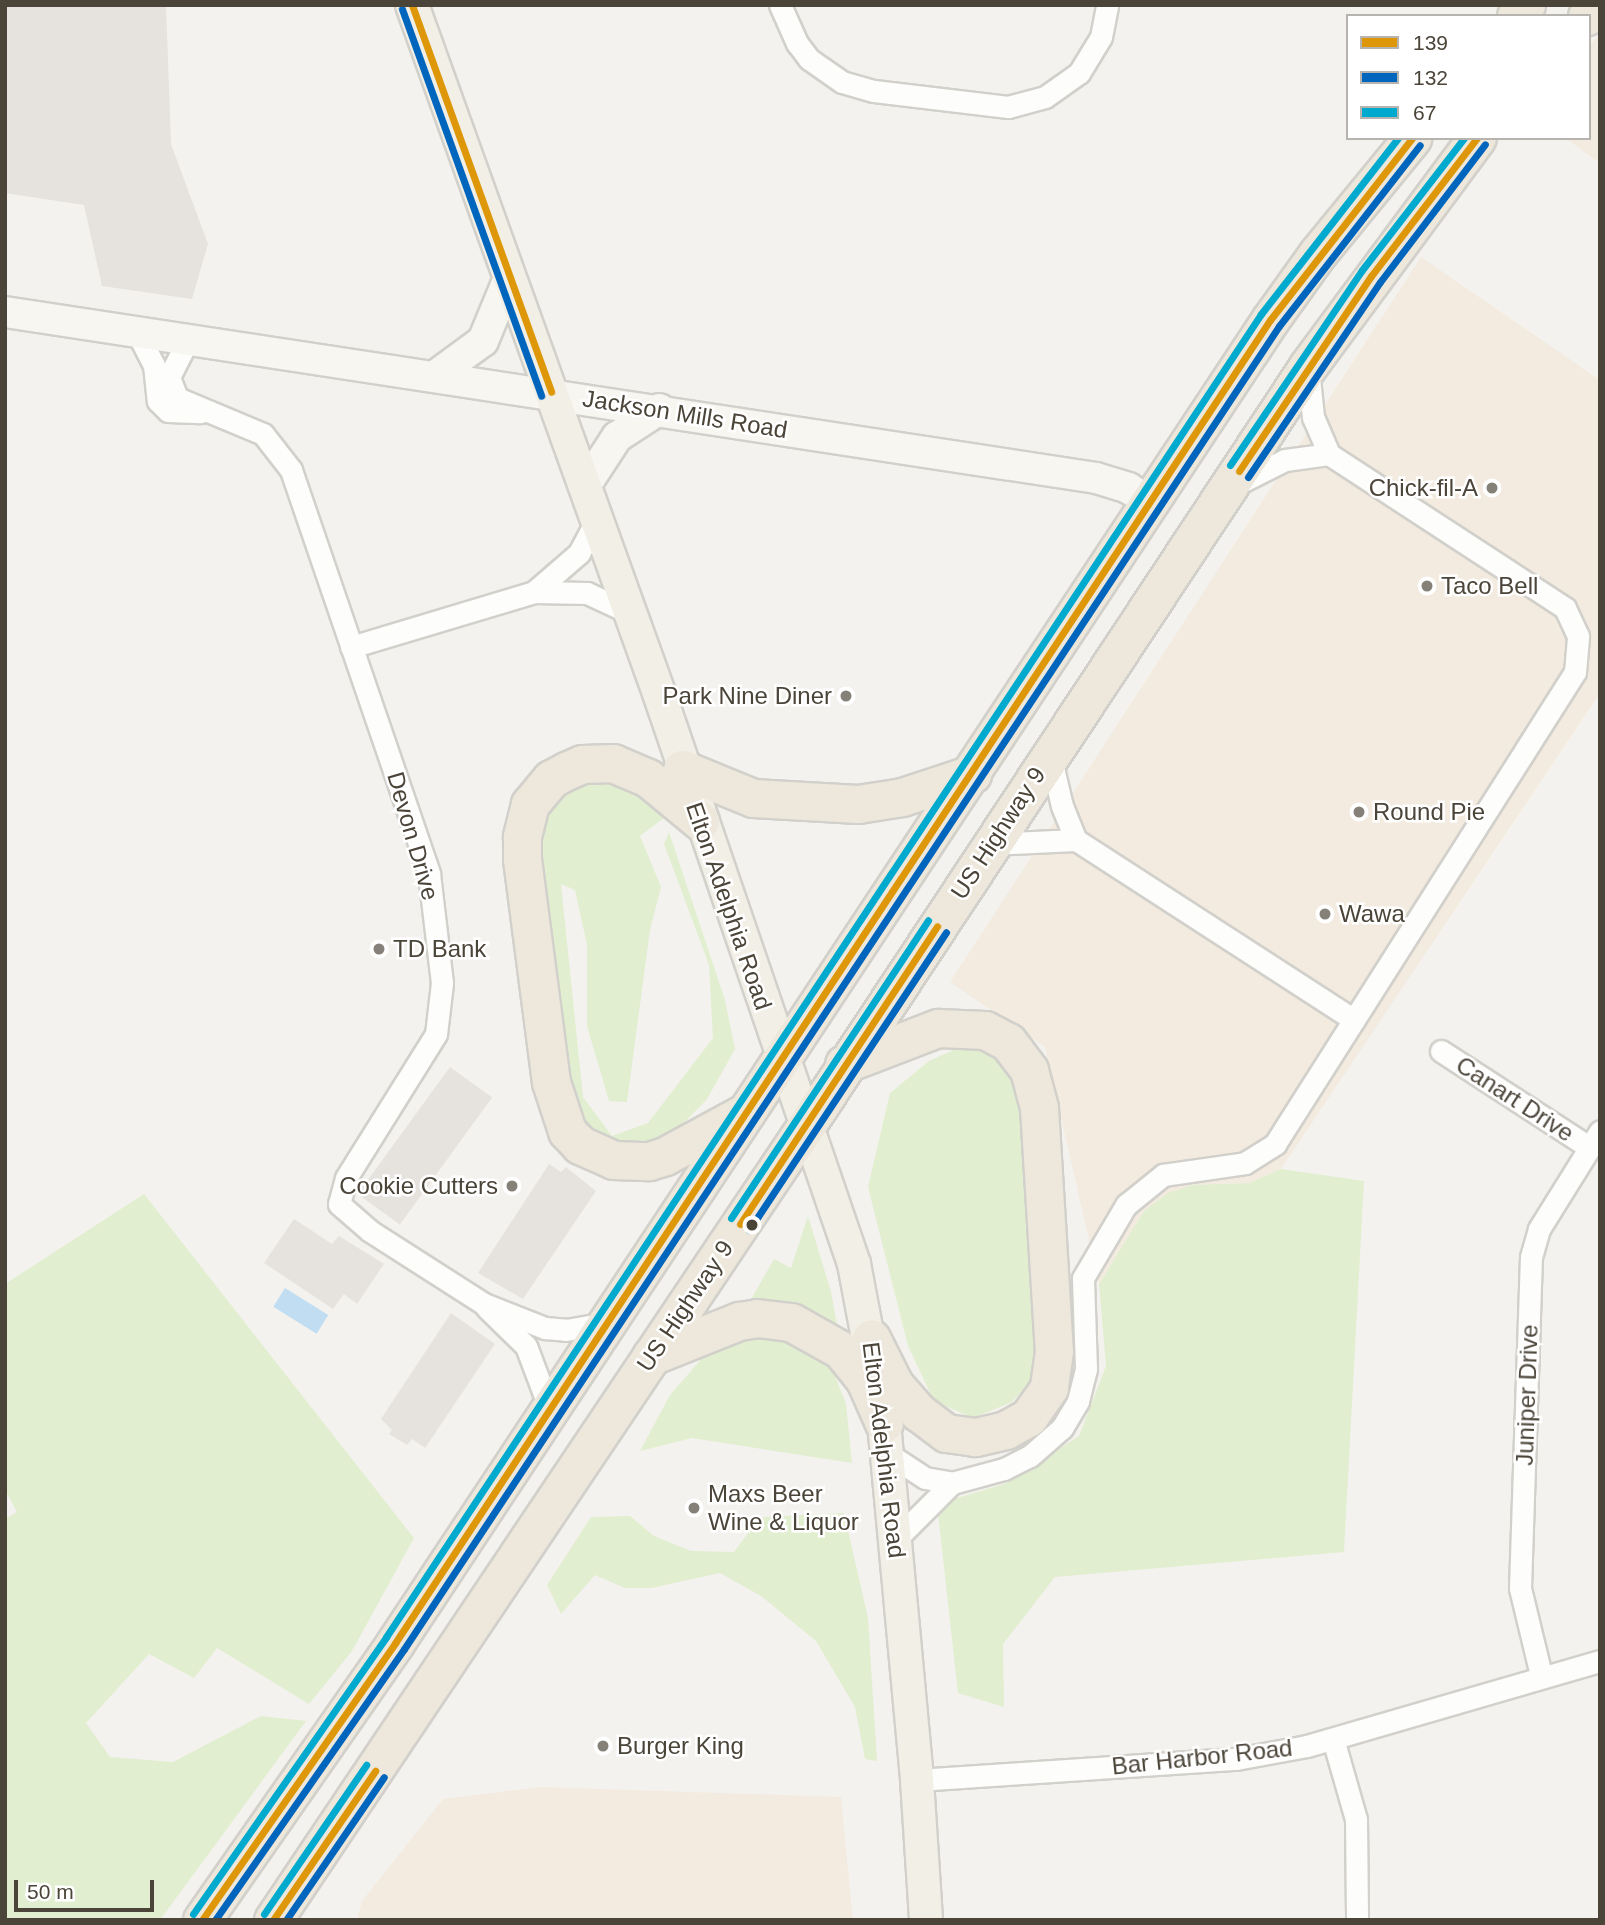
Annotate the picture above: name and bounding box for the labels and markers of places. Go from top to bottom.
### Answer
place label: Chick-fil-A [1369,474,1478,502]
marker: Chick-fil-A [1484,480,1500,496]
place label: Taco Bell [1441,572,1538,600]
marker: Taco Bell [1419,578,1435,594]
place label: Park Nine Diner [663,682,832,710]
marker: Park Nine Diner [838,688,854,704]
place label: Round Pie [1373,798,1485,826]
marker: Round Pie [1351,804,1367,820]
place label: Wawa [1339,900,1405,928]
marker: Wawa [1317,906,1333,922]
place label: TD Bank [393,935,486,963]
marker: TD Bank [371,941,387,957]
place label: Cookie Cutters [339,1172,498,1200]
marker: Cookie Cutters [504,1178,520,1194]
unlabelled marker [745,1218,759,1232]
place label: Maxs Beer Wine & Liquor [708,1480,859,1536]
marker: Maxs Beer Wine & Liquor [686,1500,702,1516]
place label: Burger King [617,1732,744,1760]
marker: Burger King [595,1738,611,1754]

